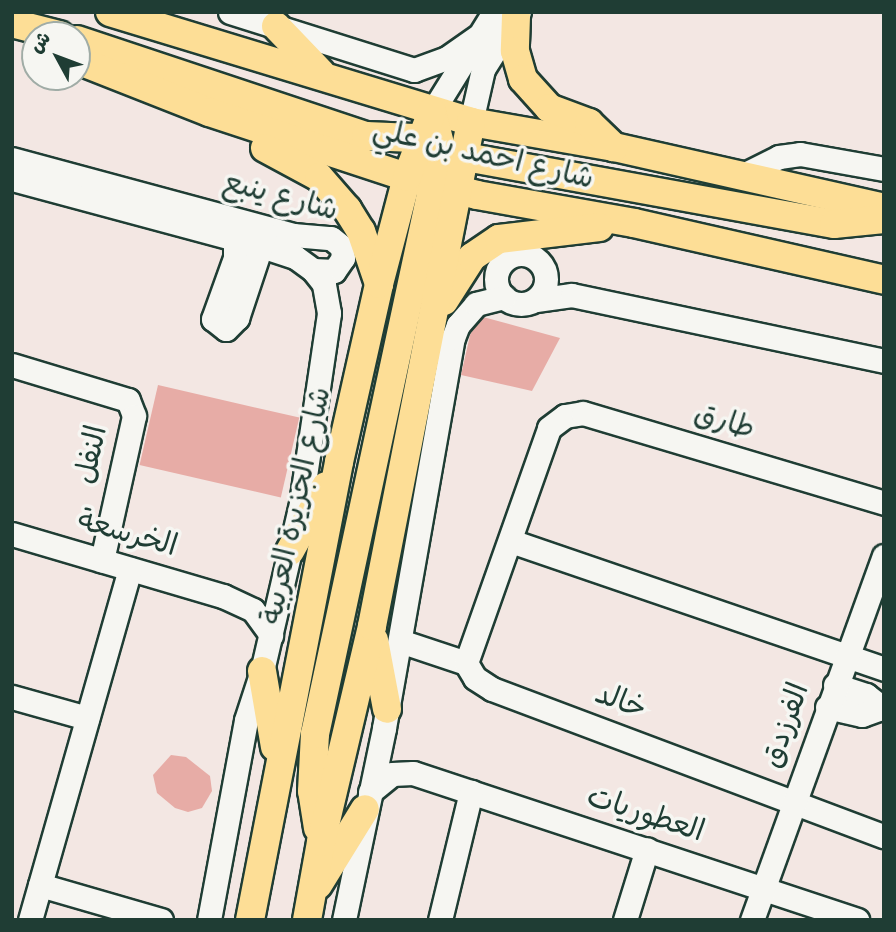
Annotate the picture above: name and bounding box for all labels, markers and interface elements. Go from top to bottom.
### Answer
north arrow [21,21,91,91]
text: ش [24,26,58,60]
street label: شارع احمد بن علي [369,113,597,199]
street label: شارع ينبع [219,165,341,231]
street label: شارع الجزيرة العربية [255,384,341,628]
street label: طارق [689,397,759,449]
street label: النفل [69,422,117,488]
street label: الخرسعة [73,504,181,566]
street label: خالد [589,677,651,729]
street label: الفرزدق [755,679,819,773]
street label: العطوريات [582,780,708,852]

